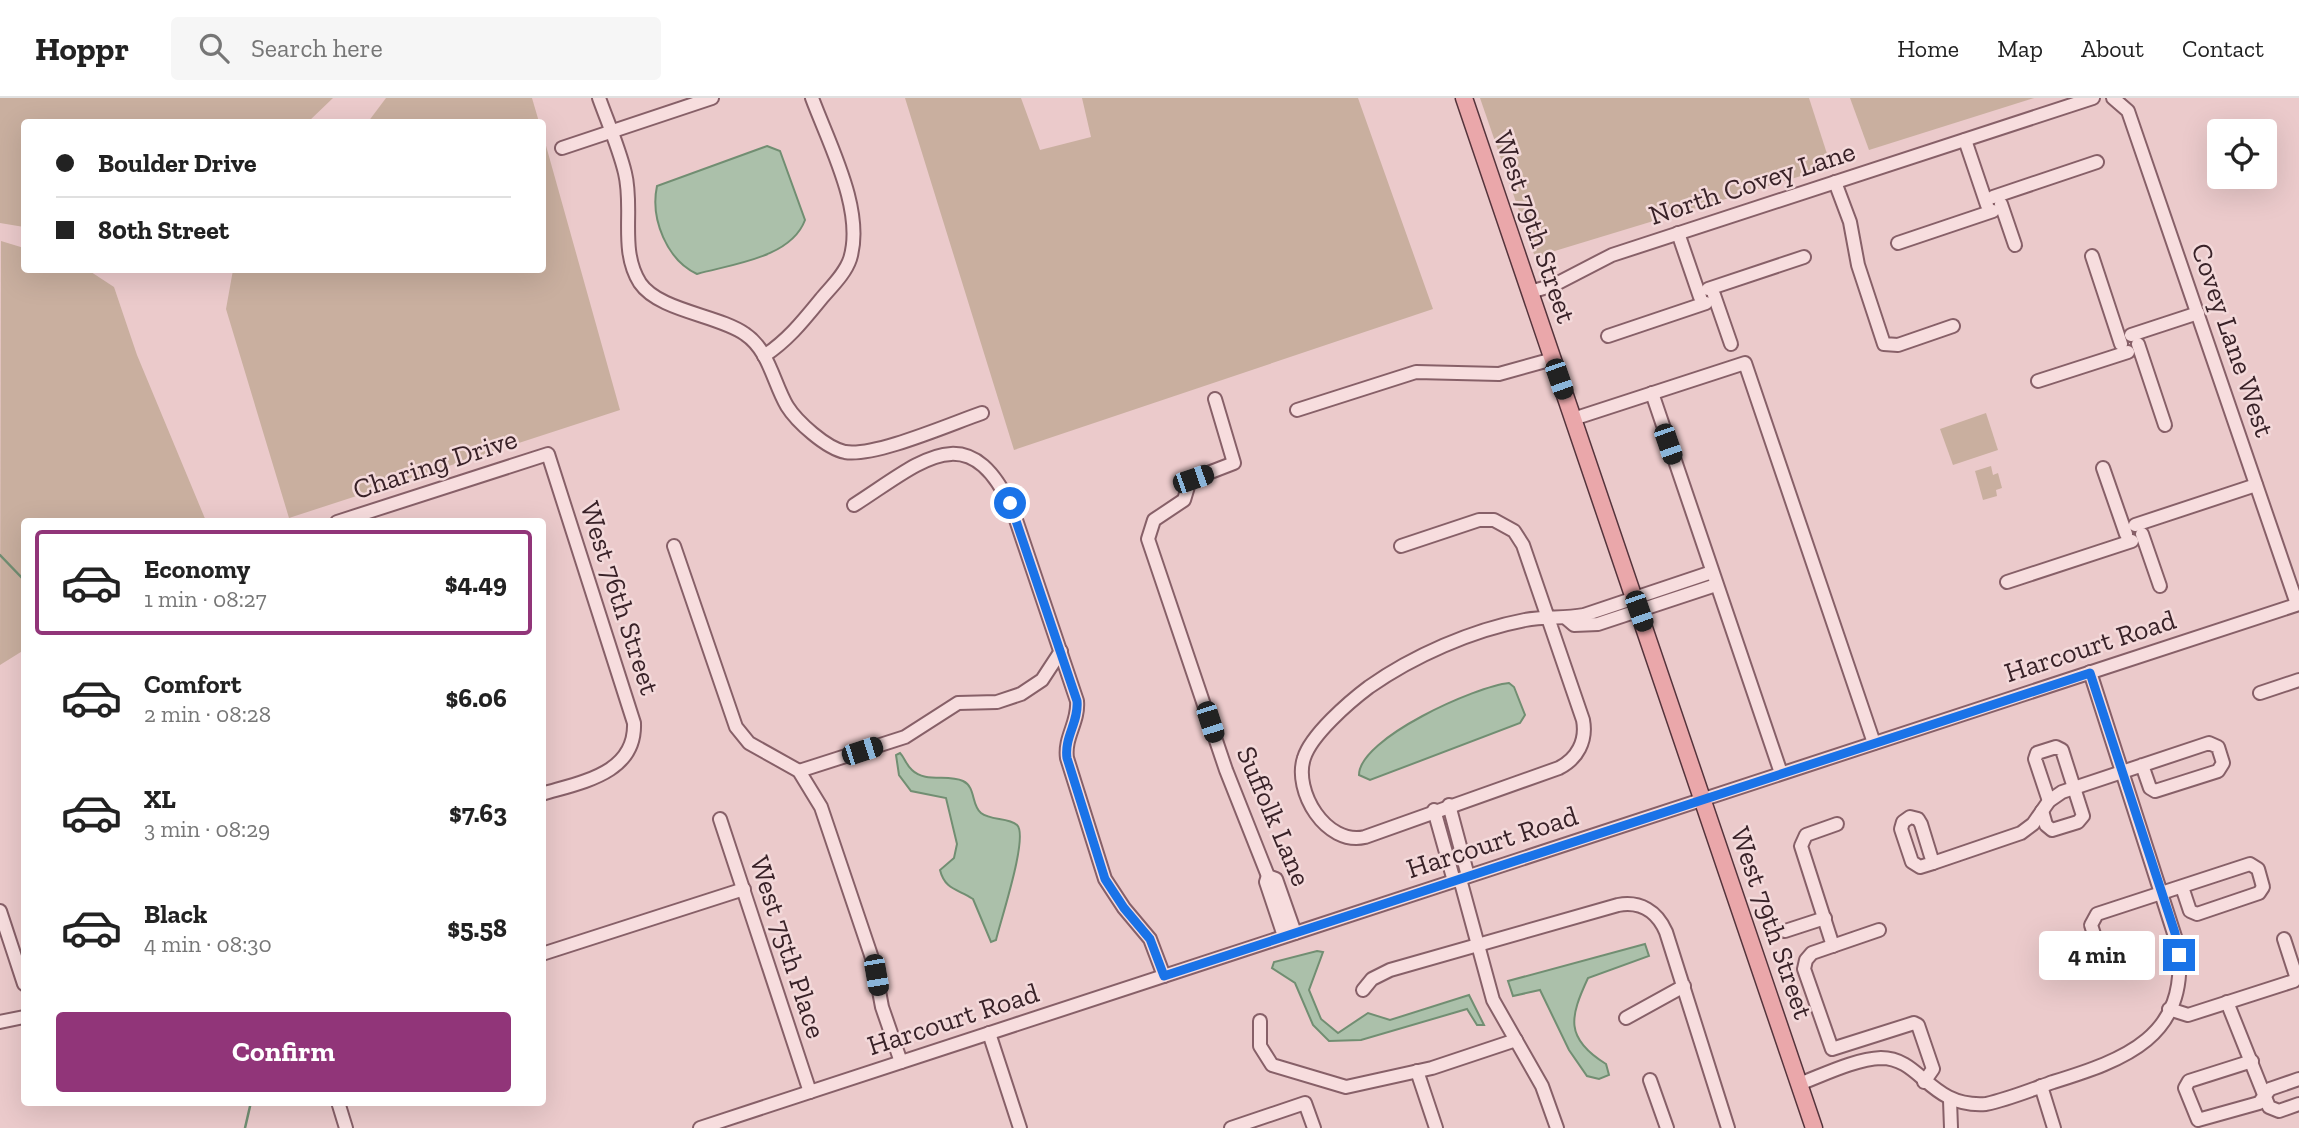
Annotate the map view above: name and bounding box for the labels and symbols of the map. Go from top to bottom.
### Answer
street label: West 79th Street [1487,127,1584,328]
street label: North Covey Lane [1645,134,1859,232]
street label: Covey Lane West [2184,239,2282,442]
car [1543,356,1576,402]
car [1652,421,1685,467]
street label: Charing Drive [349,422,521,506]
car [1170,462,1217,496]
route start [994,487,1026,519]
street label: West 76th Street [573,497,667,699]
car [1623,588,1656,634]
street label: Harcourt Road [2000,603,2180,689]
car [1194,699,1227,745]
car [839,735,886,767]
street label: Suffolk Lane [1230,741,1318,891]
street label: Harcourt Road [1402,799,1582,885]
street label: West 79th Street [1724,823,1821,1024]
street label: West 75th Place [743,852,833,1042]
callout: 4 min [2039,930,2154,980]
route end [2163,939,2195,971]
car [863,952,890,998]
street label: Harcourt Road [863,976,1043,1062]

